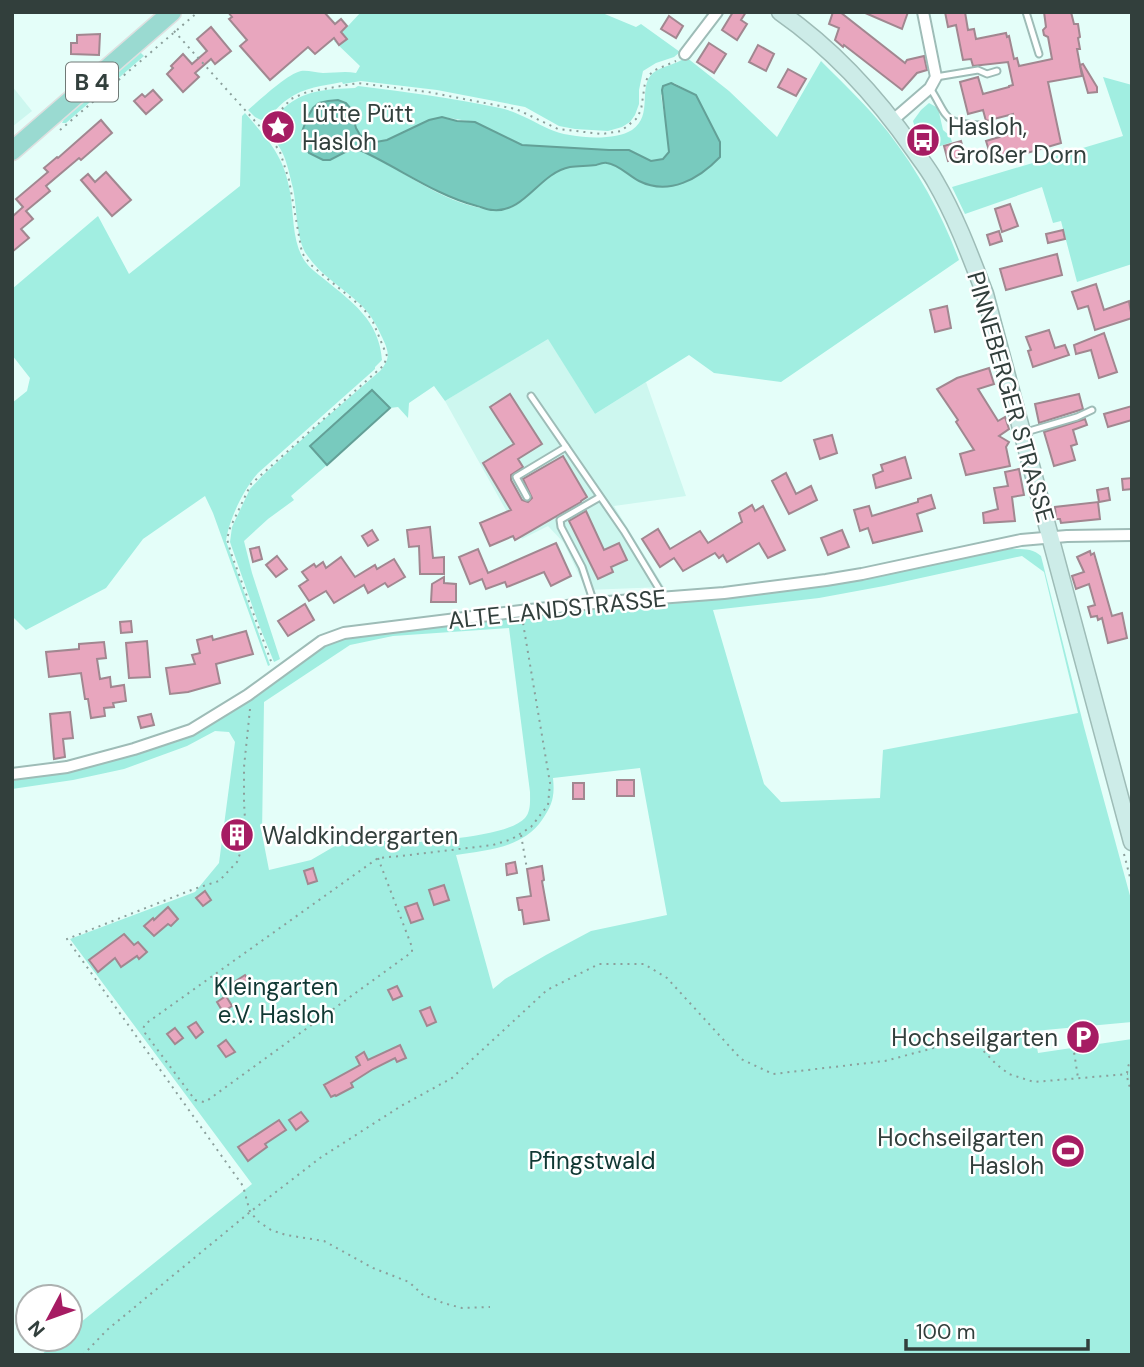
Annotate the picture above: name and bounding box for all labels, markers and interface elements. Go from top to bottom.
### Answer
road number: B 4 [66,62,118,102]
place label: Lütte Pütt Hasloh [302,98,413,157]
place icon: Lütte Pütt Hasloh [259,108,297,146]
place label: Hasloh, Großer Dorn [948,111,1087,170]
bus stop icon: Hasloh, Großer Dorn [904,121,942,159]
street label: PINNEBERGER STRASSE [960,268,1062,526]
street label: ALTE LANDSTRASSE [446,582,668,636]
building icon: Waldkindergarten [218,816,256,854]
place label: Waldkindergarten [262,820,458,851]
park label: Kleingarten e.V. Hasloh [214,971,338,1030]
parking icon: Hochseilgarten [1064,1018,1102,1056]
place label: Hochseilgarten [891,1022,1058,1053]
place label: Hochseilgarten Hasloh [877,1122,1044,1181]
sports icon: Hochseilgarten Hasloh [1049,1132,1087,1170]
park label: Pfingstwald [529,1145,655,1176]
north arrow [14,1283,84,1353]
scale bar [906,1308,1088,1352]
text: N [23,1315,51,1342]
text: 100 m [916,1318,976,1346]

